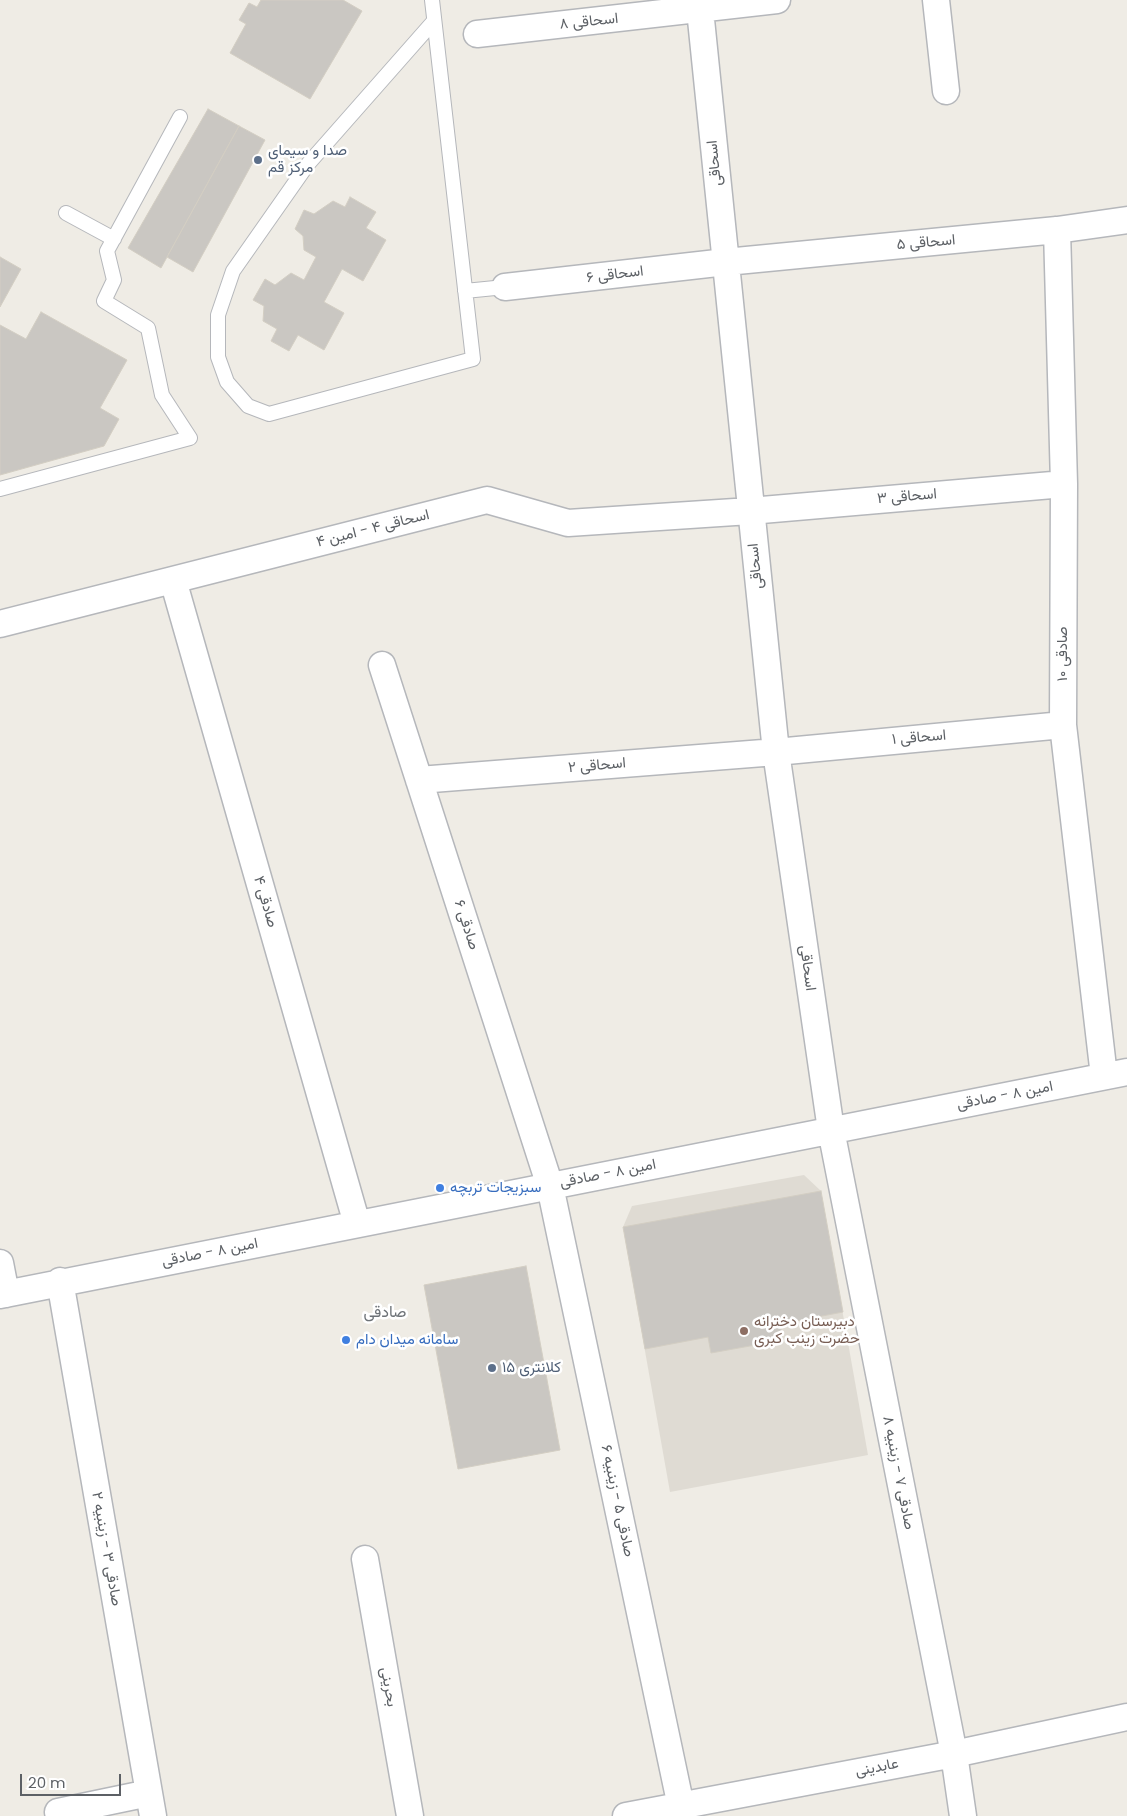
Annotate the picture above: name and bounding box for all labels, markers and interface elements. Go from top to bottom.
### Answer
street label: اسحاقی ۸ [559,10,619,34]
street label: اسحاقی [704,139,726,187]
place label: صدا و سیمای مرکز قم [268,142,347,177]
marker: صدا و سیمای مرکز قم [252,154,264,166]
street label: اسحاقی ۵ [896,231,956,255]
street label: اسحاقی ۶ [585,263,645,287]
street label: اسحاقی ۳ [876,485,938,509]
street label: اسحاقی ۴ - امین ۴ [315,506,431,552]
street label: اسحاقی [745,542,767,590]
street label: صادقی ۱۰ [1054,627,1072,681]
street label: اسحاقی ۱ [891,727,947,749]
street label: اسحاقی ۲ [567,755,627,777]
street label: صادقی ۴ [249,874,281,930]
street label: صادقی ۶ [449,898,483,952]
street label: اسحاقی [795,944,819,992]
street label: امین ۸ - صادقی [955,1078,1055,1114]
street label: امین ۸ - صادقی [558,1156,658,1192]
place label: سبزیجات تربچه [450,1179,541,1197]
marker: سبزیجات تربچه [434,1182,446,1194]
street label: امین ۸ - صادقی [160,1235,260,1271]
district label: صادقی [364,1303,406,1323]
place label: دبیرستان دخترانه حضرت زینب کبری [754,1313,860,1348]
marker: دبیرستان دخترانه حضرت زینب کبری [738,1325,750,1337]
place label: سامانه میدان دام [356,1331,458,1349]
marker: سامانه میدان دام [340,1334,352,1346]
place label: کلانتری ۱۵ [502,1359,561,1377]
marker: کلانتری ۱۵ [486,1362,498,1374]
street label: صادقی ۷ - زینبیه ۸ [878,1415,918,1531]
street label: صادقی ۵ - زینبیه ۶ [596,1443,638,1559]
street label: صادقی ۳ - زینبیه ۲ [87,1491,125,1607]
street label: بحرینی [376,1666,400,1708]
street label: عابدینی [854,1755,900,1781]
scale bar [22,1764,124,1796]
text: 20 m [28,1772,66,1793]

